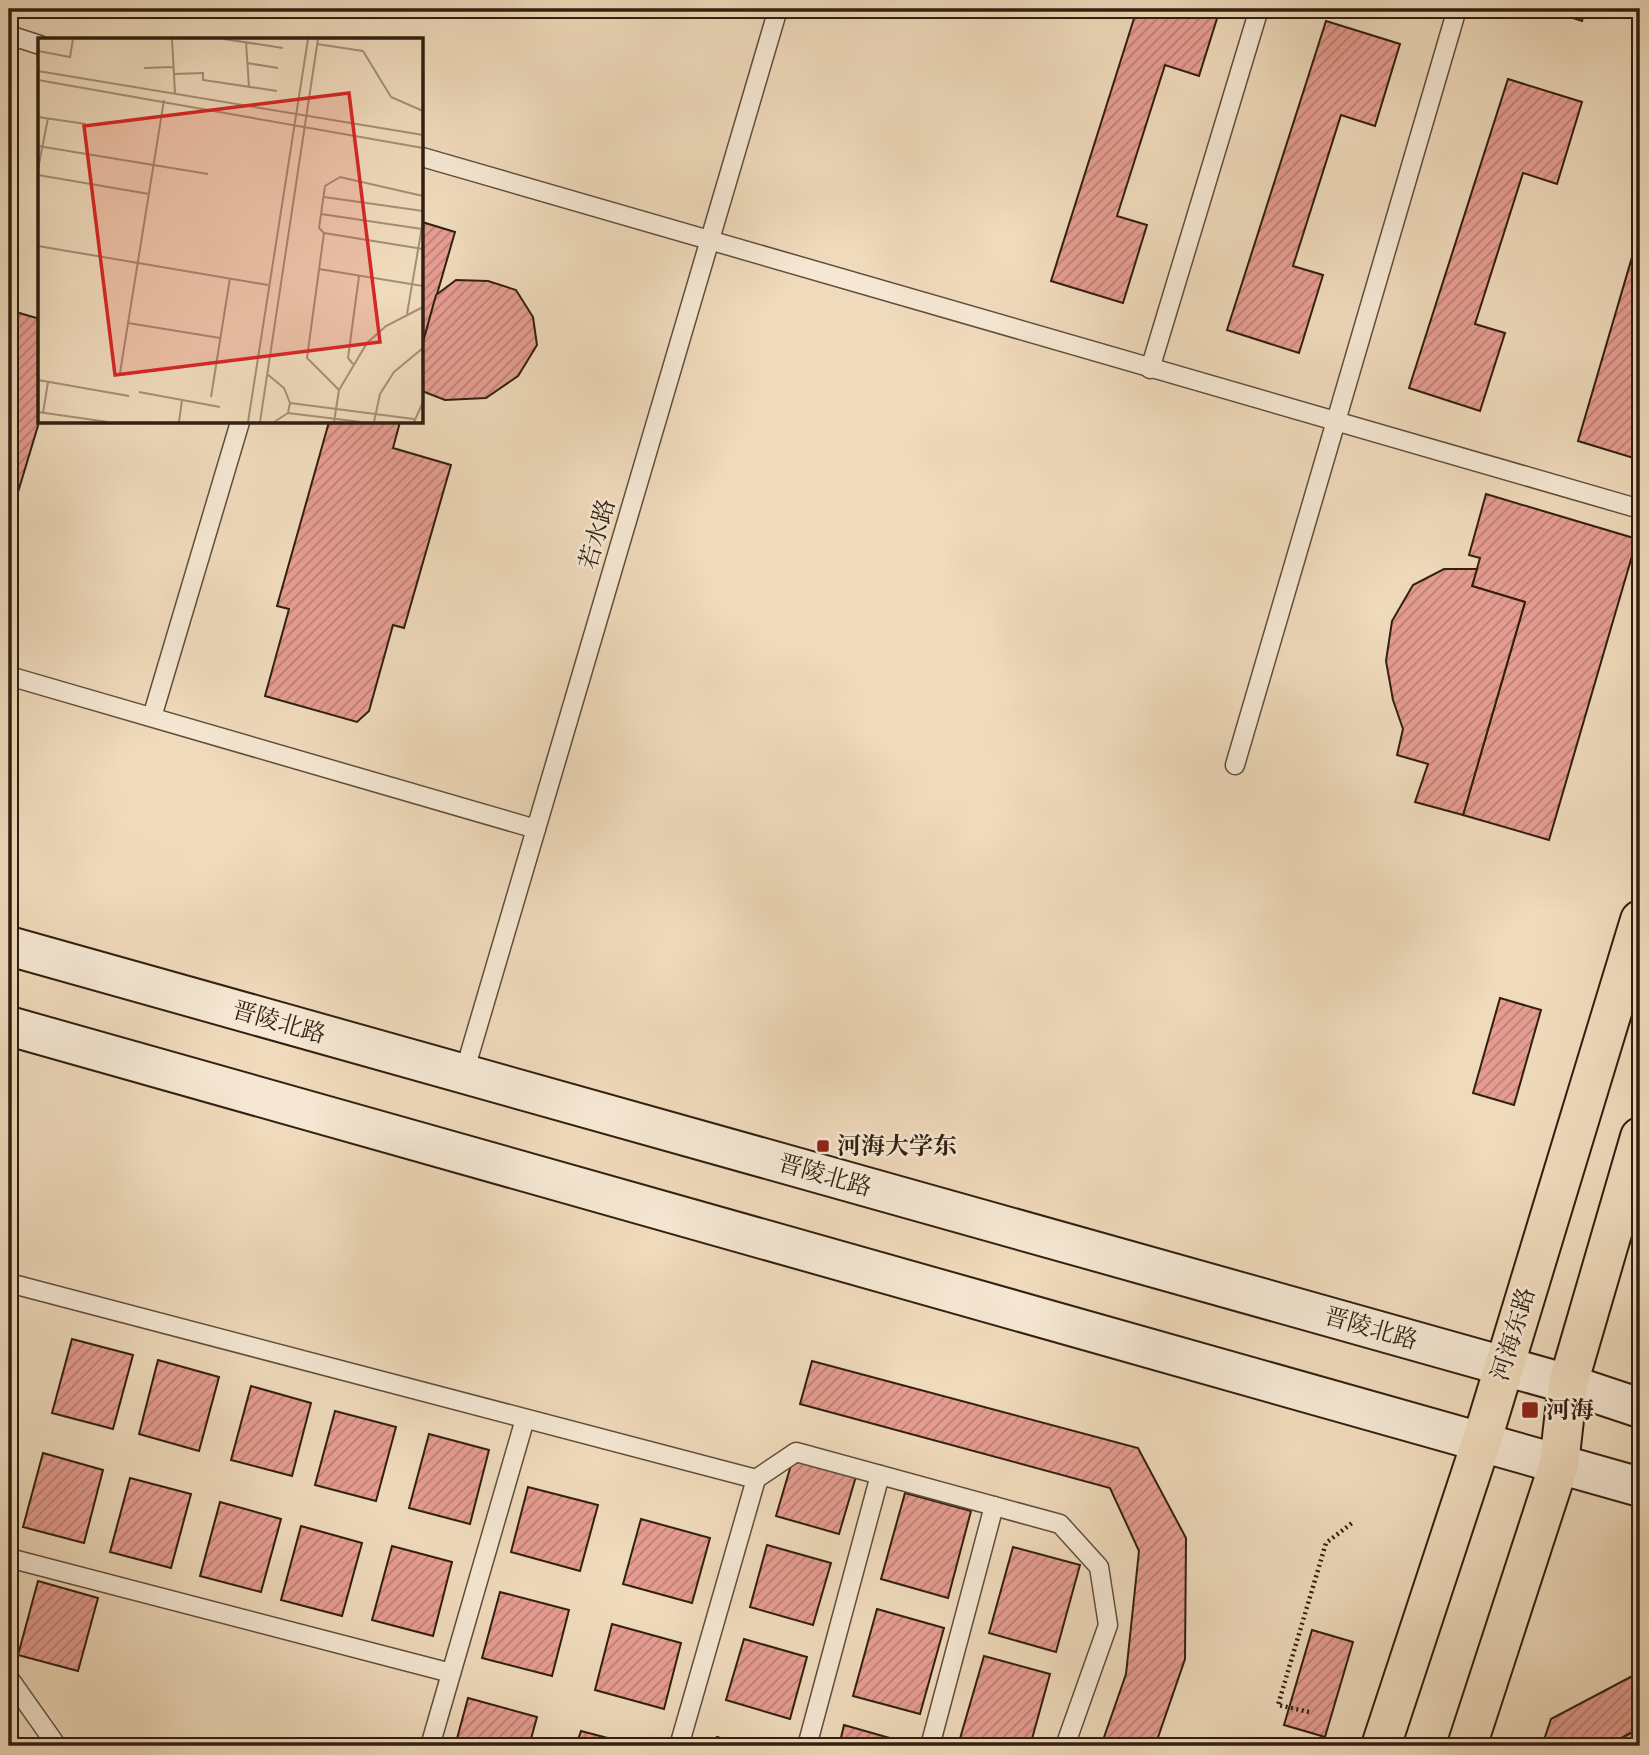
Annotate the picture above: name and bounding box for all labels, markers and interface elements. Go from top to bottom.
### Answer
inset map [38,38,424,424]
street label: 若水路 [573,495,620,572]
street label: 晋陵北路 [229,994,329,1049]
place label: 河海大学东 [837,1131,957,1160]
marker: 河海大学东 [815,1138,831,1154]
street label: 晋陵北路 [775,1147,875,1202]
street label: 河海东路 [1485,1284,1540,1384]
street label: 晋陵北路 [1321,1300,1421,1355]
place label: 河海 [1546,1395,1594,1424]
marker: 河海 [1520,1400,1540,1420]

